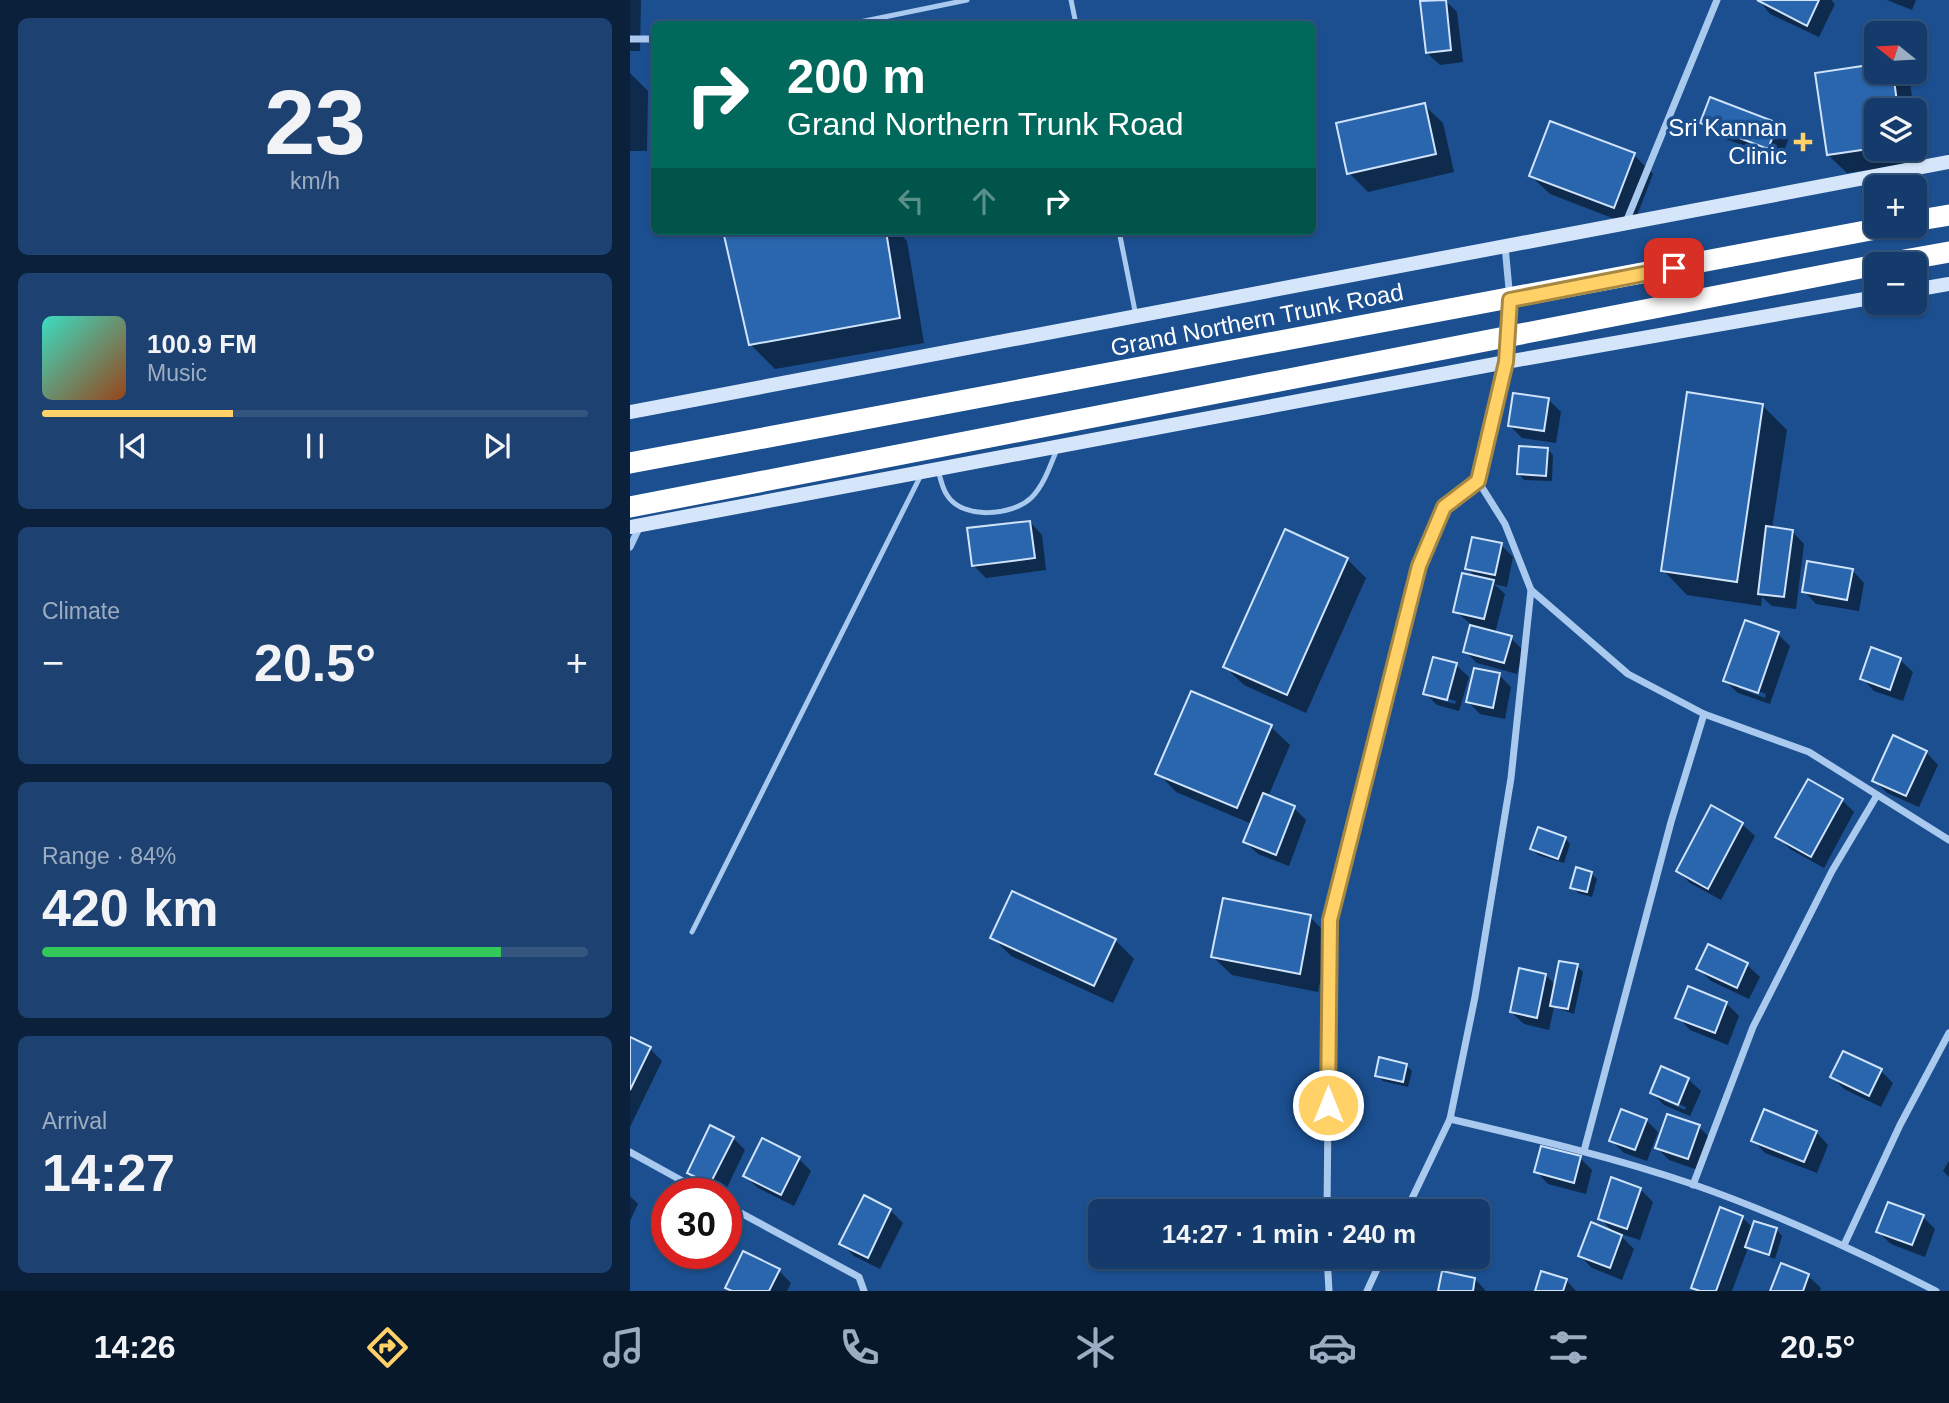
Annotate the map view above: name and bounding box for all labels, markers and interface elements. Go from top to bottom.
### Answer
north arrow [1864,21,1927,84]
map controls [1864,21,1927,315]
icon: right [672,49,763,140]
text: 200 m [787,49,926,103]
text: 23 [264,72,366,173]
button: layers [1864,98,1927,161]
text: Grand Northern Trunk Road [787,106,1184,142]
place label: Sri Kannan Clinic [1668,114,1787,169]
marker: Sri Kannan Clinic [1793,132,1813,152]
text: km/h [290,168,340,194]
button: + [1864,175,1927,238]
icon: left [892,182,930,220]
icon: ahead [965,182,1003,220]
icon: right [1038,182,1076,220]
pin [1644,238,1704,298]
icon: arrive [1655,249,1693,287]
button: − [1864,252,1927,315]
street label: Grand Northern Trunk Road [1108,278,1405,361]
text: 100.9 FM [147,329,257,359]
text: Music [147,360,207,386]
icon: previous [114,427,152,465]
icon: pause [296,427,334,465]
icon: next [478,427,516,465]
text: Climate [42,598,120,624]
text: 20.5° [254,634,376,692]
text: − [42,642,64,684]
text: + [566,642,588,684]
text: Range · 84% [42,843,176,869]
text: 420 km [42,879,218,937]
position arrow [1291,1068,1365,1142]
text: Arrival [42,1108,107,1134]
text: 14:27 [42,1144,175,1202]
speed limit sign: 30 [651,1178,742,1269]
text: 14:27 · 1 min · 240 m [1162,1219,1416,1249]
icon: directions [363,1323,412,1372]
icon: music [599,1323,648,1372]
icon: phone [835,1323,884,1372]
icon: climate [1071,1323,1120,1372]
icon: car [1308,1323,1357,1372]
icon: filters [1544,1323,1593,1372]
text: 14:26 [94,1329,175,1365]
text: 20.5° [1780,1329,1855,1365]

